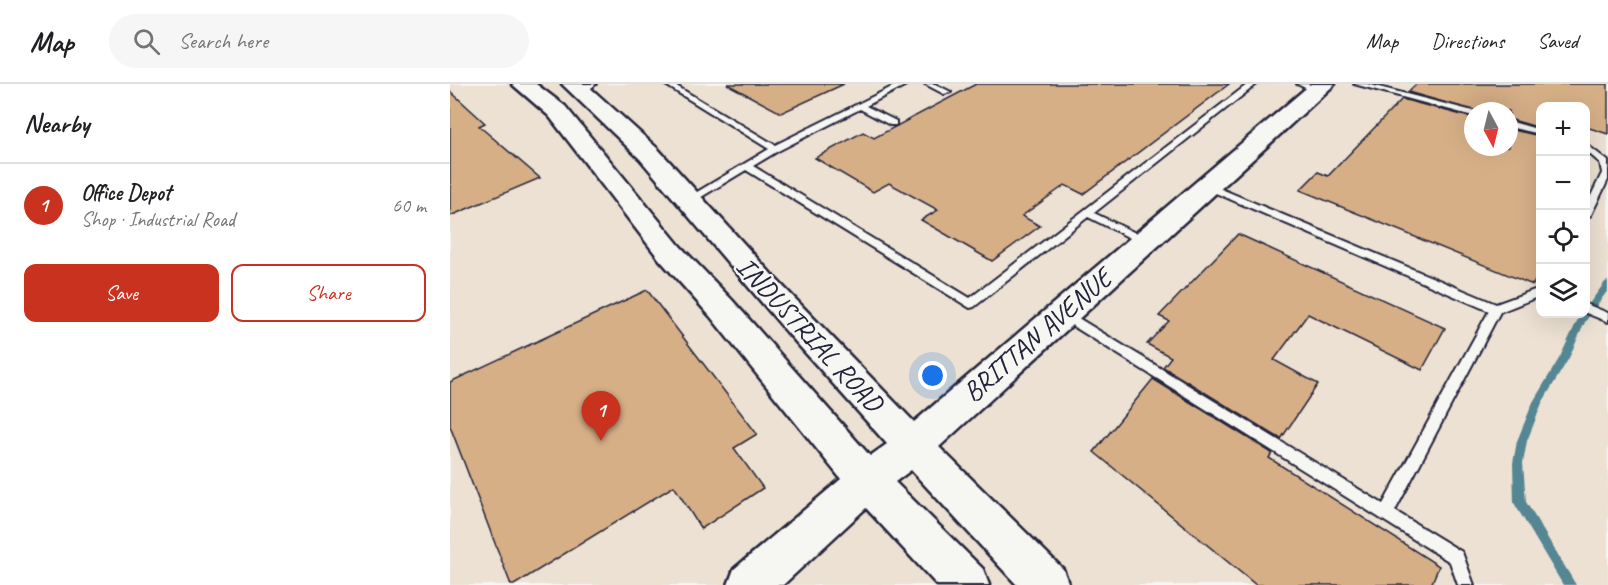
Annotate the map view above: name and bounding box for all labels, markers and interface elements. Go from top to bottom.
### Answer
search box [109,14,529,68]
text: Map [30,24,73,59]
icon: search [130,25,163,58]
text: Search here [178,27,268,55]
text: Map [1366,28,1398,54]
text: Directions [1431,28,1504,54]
text: Saved [1537,28,1578,54]
north arrow [1464,102,1518,156]
map controls [1536,102,1590,318]
button: + [1536,102,1590,156]
text: Nearby [24,107,89,140]
button: − [1536,156,1590,210]
text: Office Depot [81,179,171,207]
text: 1 [39,193,48,218]
text: 60 m [392,193,426,218]
text: Shop · Industrial Road [81,207,235,232]
button: locate [1536,210,1590,264]
street label: INDUSTRIAL ROAD [729,249,892,420]
street label: BRITTAN AVENUE [955,258,1122,409]
button: Save [24,264,219,322]
button: Share [231,264,426,322]
button: layers [1536,264,1590,318]
your location [918,361,947,390]
pin: 1 [582,392,620,441]

